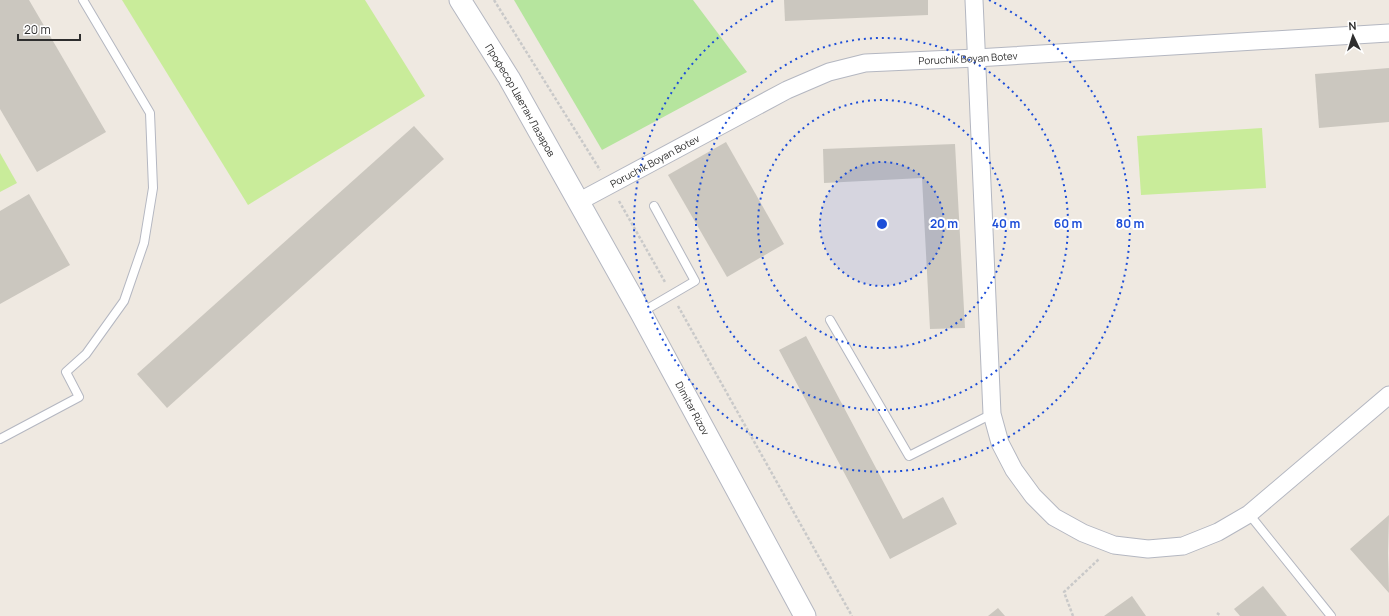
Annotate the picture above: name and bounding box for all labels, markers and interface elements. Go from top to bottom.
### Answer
scale bar [18,16,80,42]
north arrow [1333,16,1373,56]
text: N [1348,18,1357,33]
text: 20 m [24,21,51,38]
street label: Професор Цветан Лазаров [482,41,559,160]
street label: Poruchik Boyan Botev [918,48,1018,68]
street label: Poruchik Boyan Botev [608,131,702,191]
text: 20 m [930,215,958,232]
text: 40 m [992,215,1020,232]
text: 60 m [1054,215,1082,232]
text: 80 m [1116,215,1144,232]
centre of rings [875,217,889,231]
street label: Dimitar Rizov [672,379,713,438]

